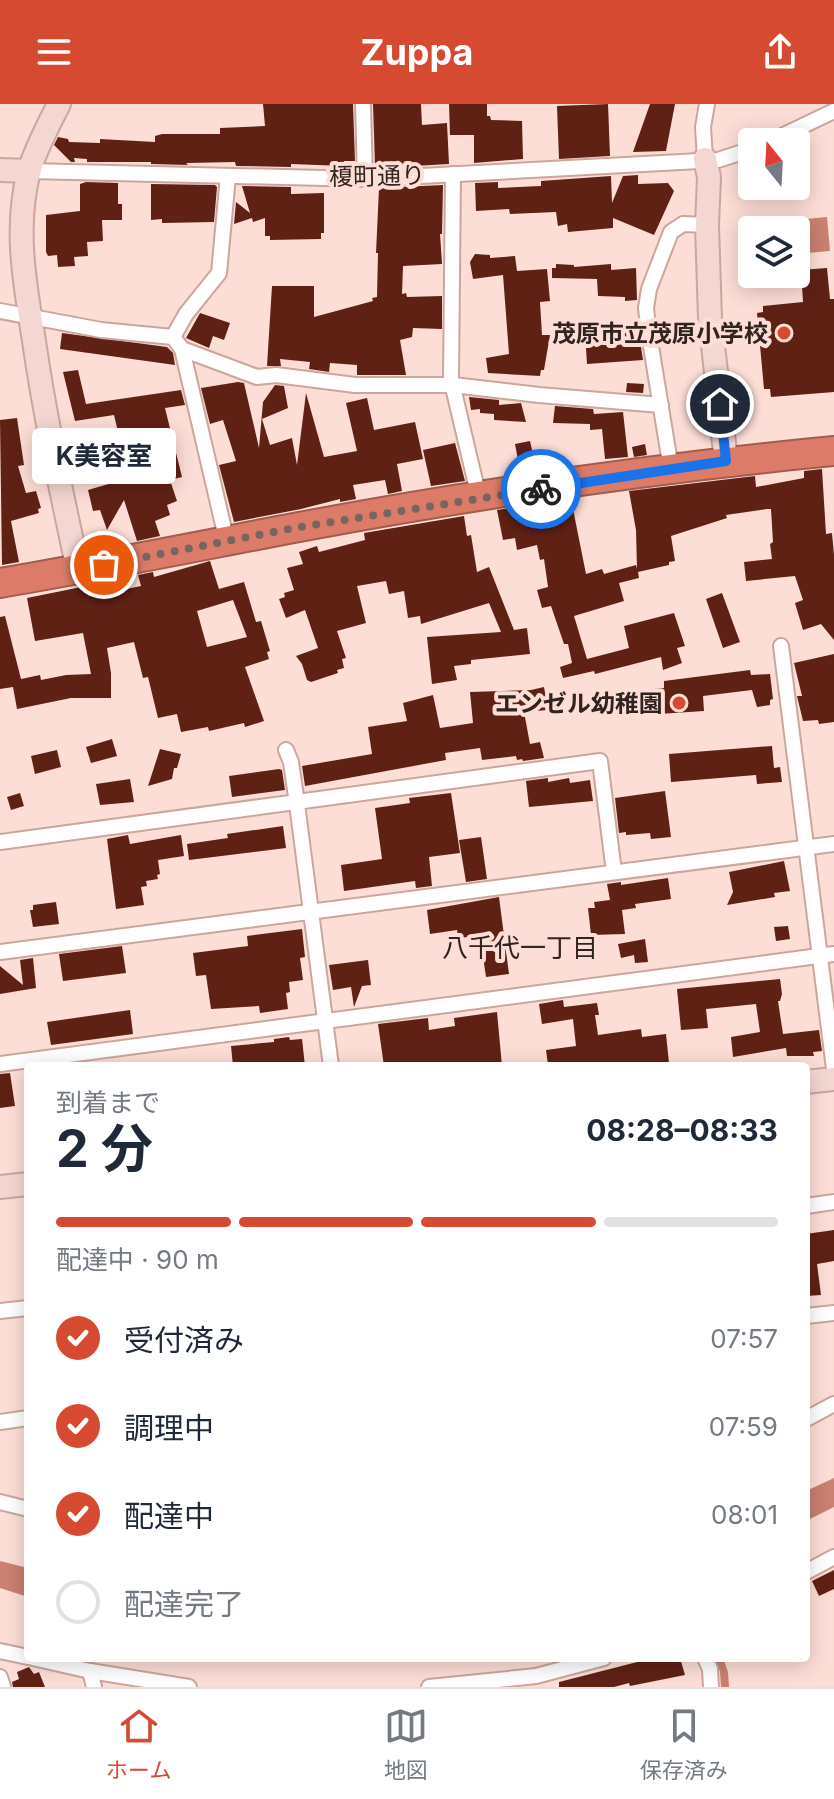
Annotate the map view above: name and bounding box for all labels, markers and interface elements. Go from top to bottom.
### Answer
icon: menu [32,30,76,74]
text: Zuppa [361,30,473,74]
icon: share [758,30,802,74]
north arrow [738,128,810,200]
map controls [738,128,810,288]
street label: 榎町通り [329,161,425,191]
button: layers [738,216,810,288]
place label: 茂原市立茂原小学校 [552,319,768,348]
marker: 茂原市立茂原小学校 [775,324,793,342]
pin [686,370,754,438]
icon: home [698,382,742,426]
callout: K美容室 [32,429,176,485]
text: K美容室 [56,440,152,471]
courier [501,449,581,529]
icon: bike [519,467,563,511]
pin [70,531,138,599]
icon: bag [82,543,126,587]
place label: エンゼル幼稚園 [495,689,663,718]
marker: エンゼル幼稚園 [670,694,688,712]
district label: 八千代一丁目 [442,932,598,963]
text: 到着まで [56,1087,160,1118]
text: 08:28–08:33 [586,1112,778,1148]
text: 2 分 [56,1117,153,1180]
text: 配達中 · 90 m [56,1244,219,1275]
icon: check [56,1316,100,1360]
text: 受付済み [124,1322,244,1358]
text: 07:57 [710,1323,778,1354]
icon: check [56,1404,100,1448]
text: 調理中 [124,1410,214,1446]
text: 07:59 [709,1411,778,1442]
icon: check [56,1492,100,1536]
text: 配達中 [124,1498,214,1534]
text: 08:01 [711,1499,778,1530]
text: 配達完了 [124,1586,244,1622]
tab: ホーム [106,1704,171,1784]
tab: 地図 [384,1704,428,1784]
tab: 保存済み [640,1704,728,1784]

